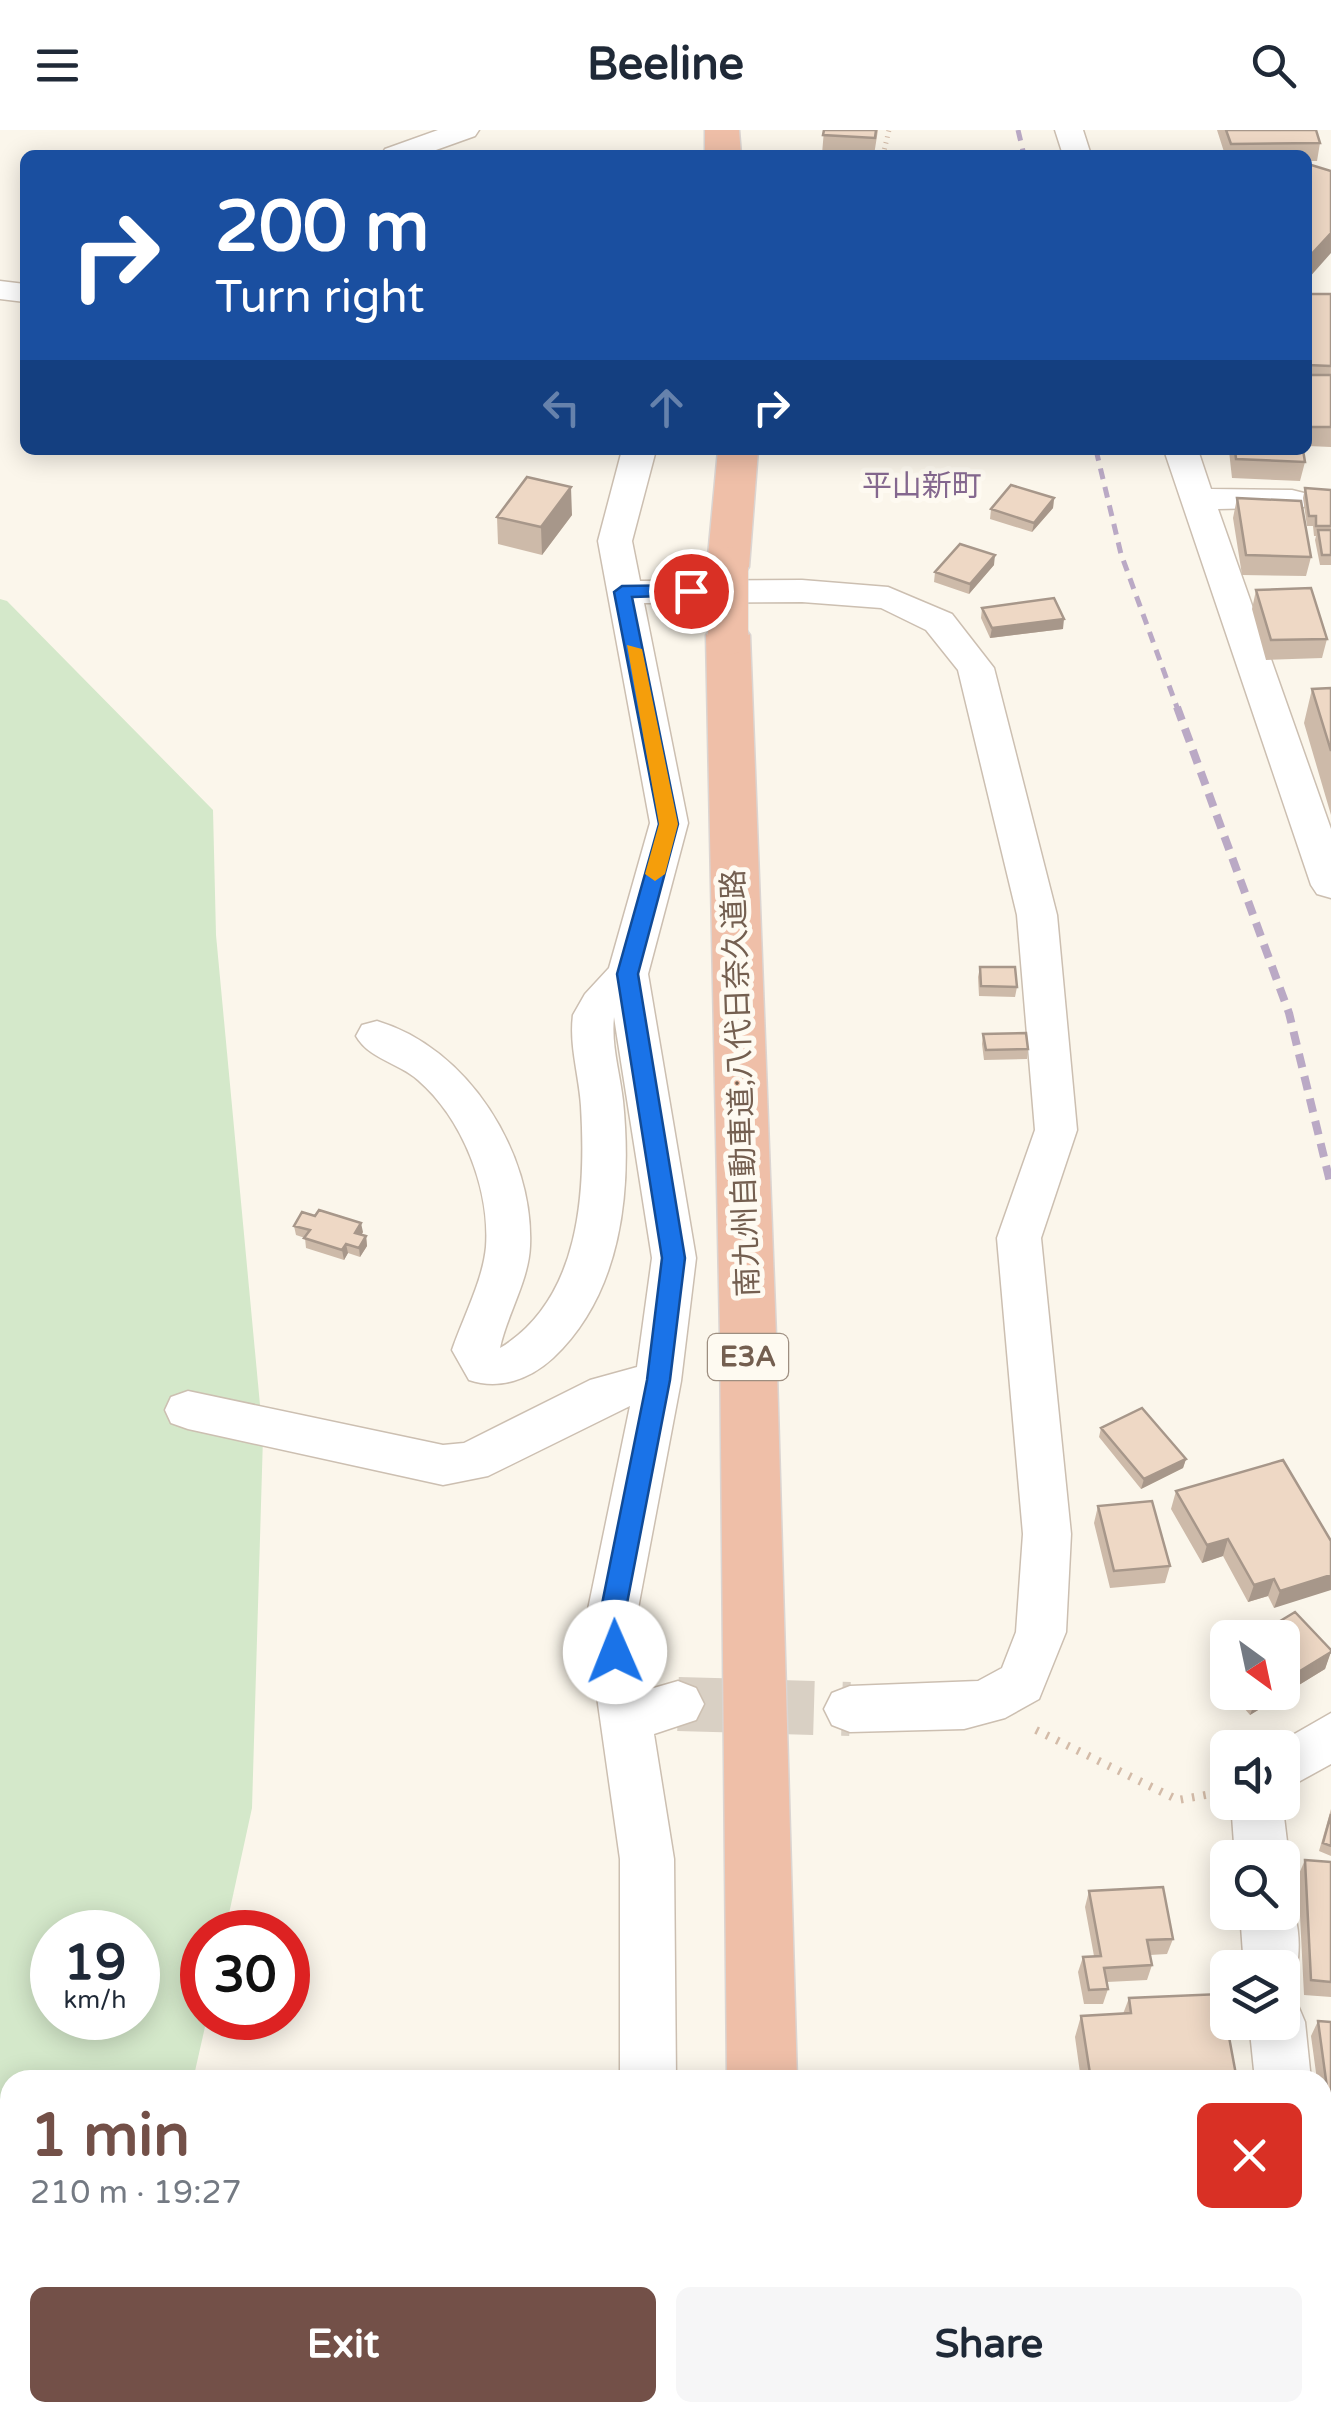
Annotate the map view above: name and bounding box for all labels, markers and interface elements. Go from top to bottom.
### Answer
icon: menu [30,38,85,93]
text: Beeline [587,38,744,92]
icon: search [1246,38,1301,93]
text: 200 m [215,186,429,270]
icon: right [50,190,180,320]
text: Turn right [215,271,424,325]
icon: left [534,380,589,435]
icon: ahead [639,380,694,435]
icon: right [744,380,799,435]
district label: 平山新町 [862,468,982,505]
pin [649,549,734,634]
icon: arrive [664,564,719,619]
street label: 南九州自動車道;八代日奈久道路 [715,869,767,1297]
road number: E3A [708,1334,788,1380]
position arrow [563,1600,667,1704]
north arrow [1210,1620,1300,1710]
map controls [1210,1620,1300,2040]
button: sound [1210,1730,1300,1820]
button: search [1210,1840,1300,1930]
speed limit sign: 30 [180,1910,310,2040]
text: 19 [64,1933,126,1993]
button: layers [1210,1950,1300,2040]
text: km/h [64,1985,126,2015]
text: 1 min [30,2100,190,2172]
button: close [1197,2103,1302,2208]
text: 210 m · 19:27 [30,2174,242,2212]
button: Exit [30,2287,656,2402]
button: Share [676,2287,1302,2402]

